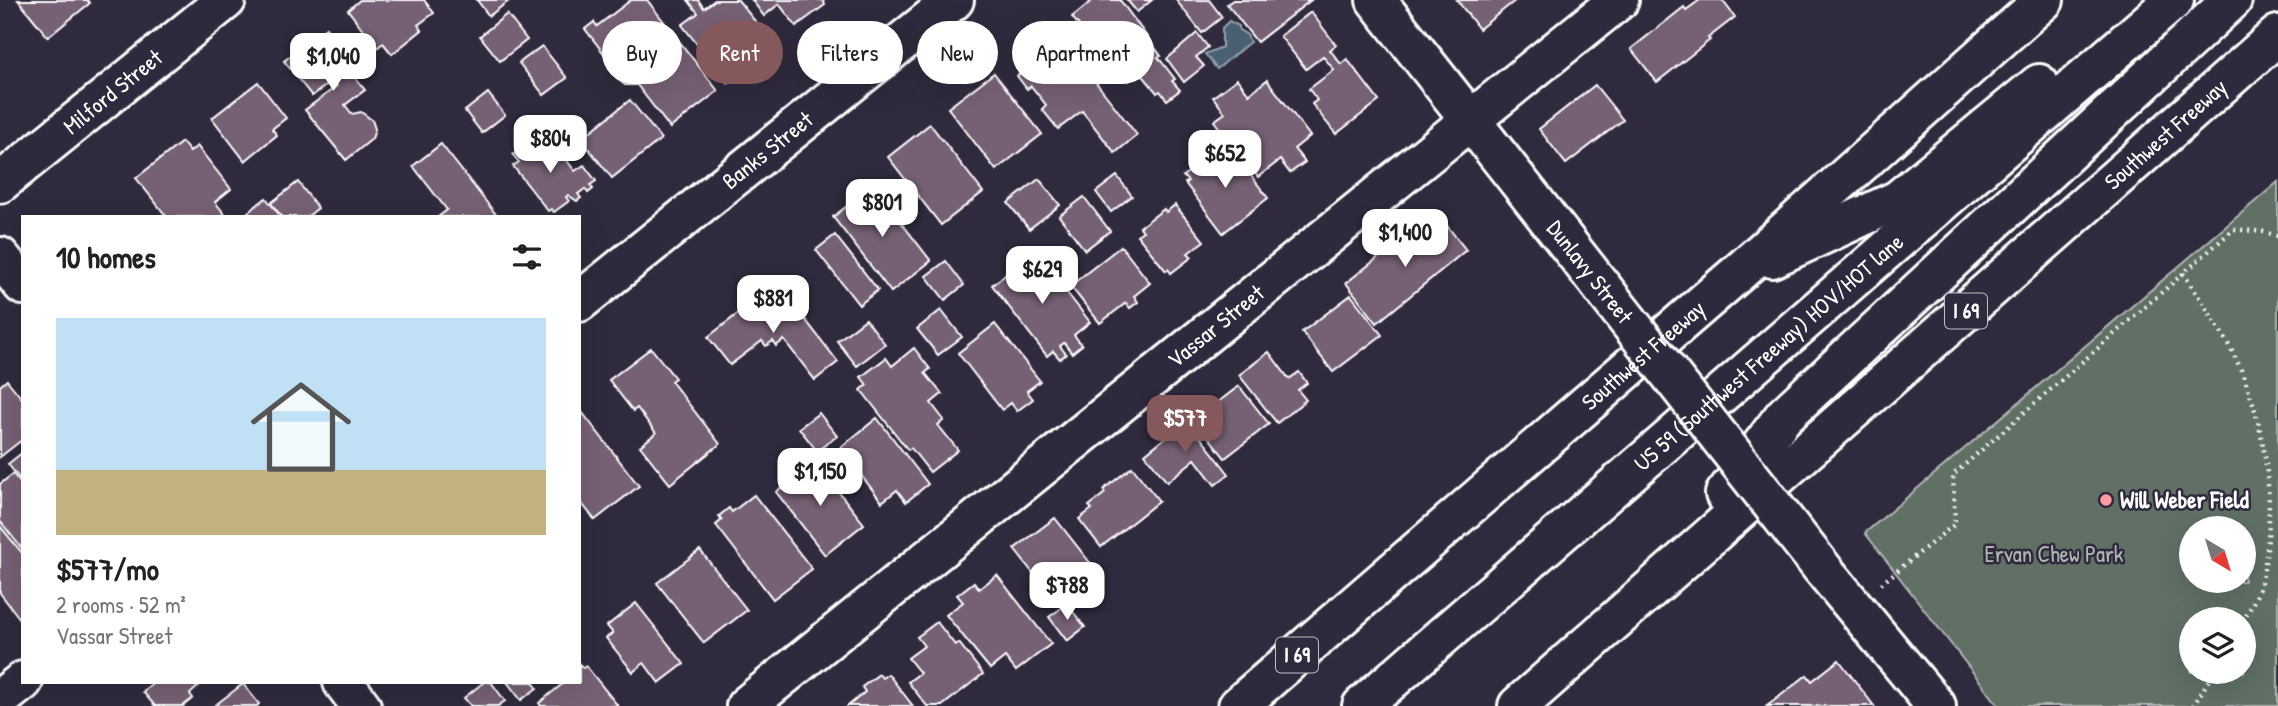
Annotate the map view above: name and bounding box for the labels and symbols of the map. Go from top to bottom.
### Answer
pin: $1,040 [276,34,390,93]
street label: Milford Street [56,41,169,141]
street label: Southwest Freeway [2097,71,2233,196]
street label: Banks Street [715,103,820,196]
pin: $804 [509,116,591,175]
pin: $652 [1184,130,1266,190]
pin: $801 [841,180,923,239]
pin: $1,400 [1348,210,1462,269]
street label: Dunlavy Street [1540,214,1641,331]
street label: US 59 (Southwest Freeway) HOV/HOT lane [1628,229,1908,477]
pin: $629 [1001,246,1083,306]
pin: $881 [732,276,814,335]
street label: Vassar Street [1160,276,1271,374]
street label: Southwest Freeway [1576,294,1710,416]
road number: I 69 [1945,294,1987,328]
pin: $577 [1144,396,1226,455]
pin: $1,150 [763,448,877,508]
place label: Will Weber Field [2120,484,2249,515]
marker: Will Weber Field [2098,492,2114,508]
north arrow [2179,516,2256,593]
park label: Ervan Chew Park [1985,538,2124,569]
pin: $788 [1026,562,1108,622]
road number: I 69 [1276,638,1318,672]

